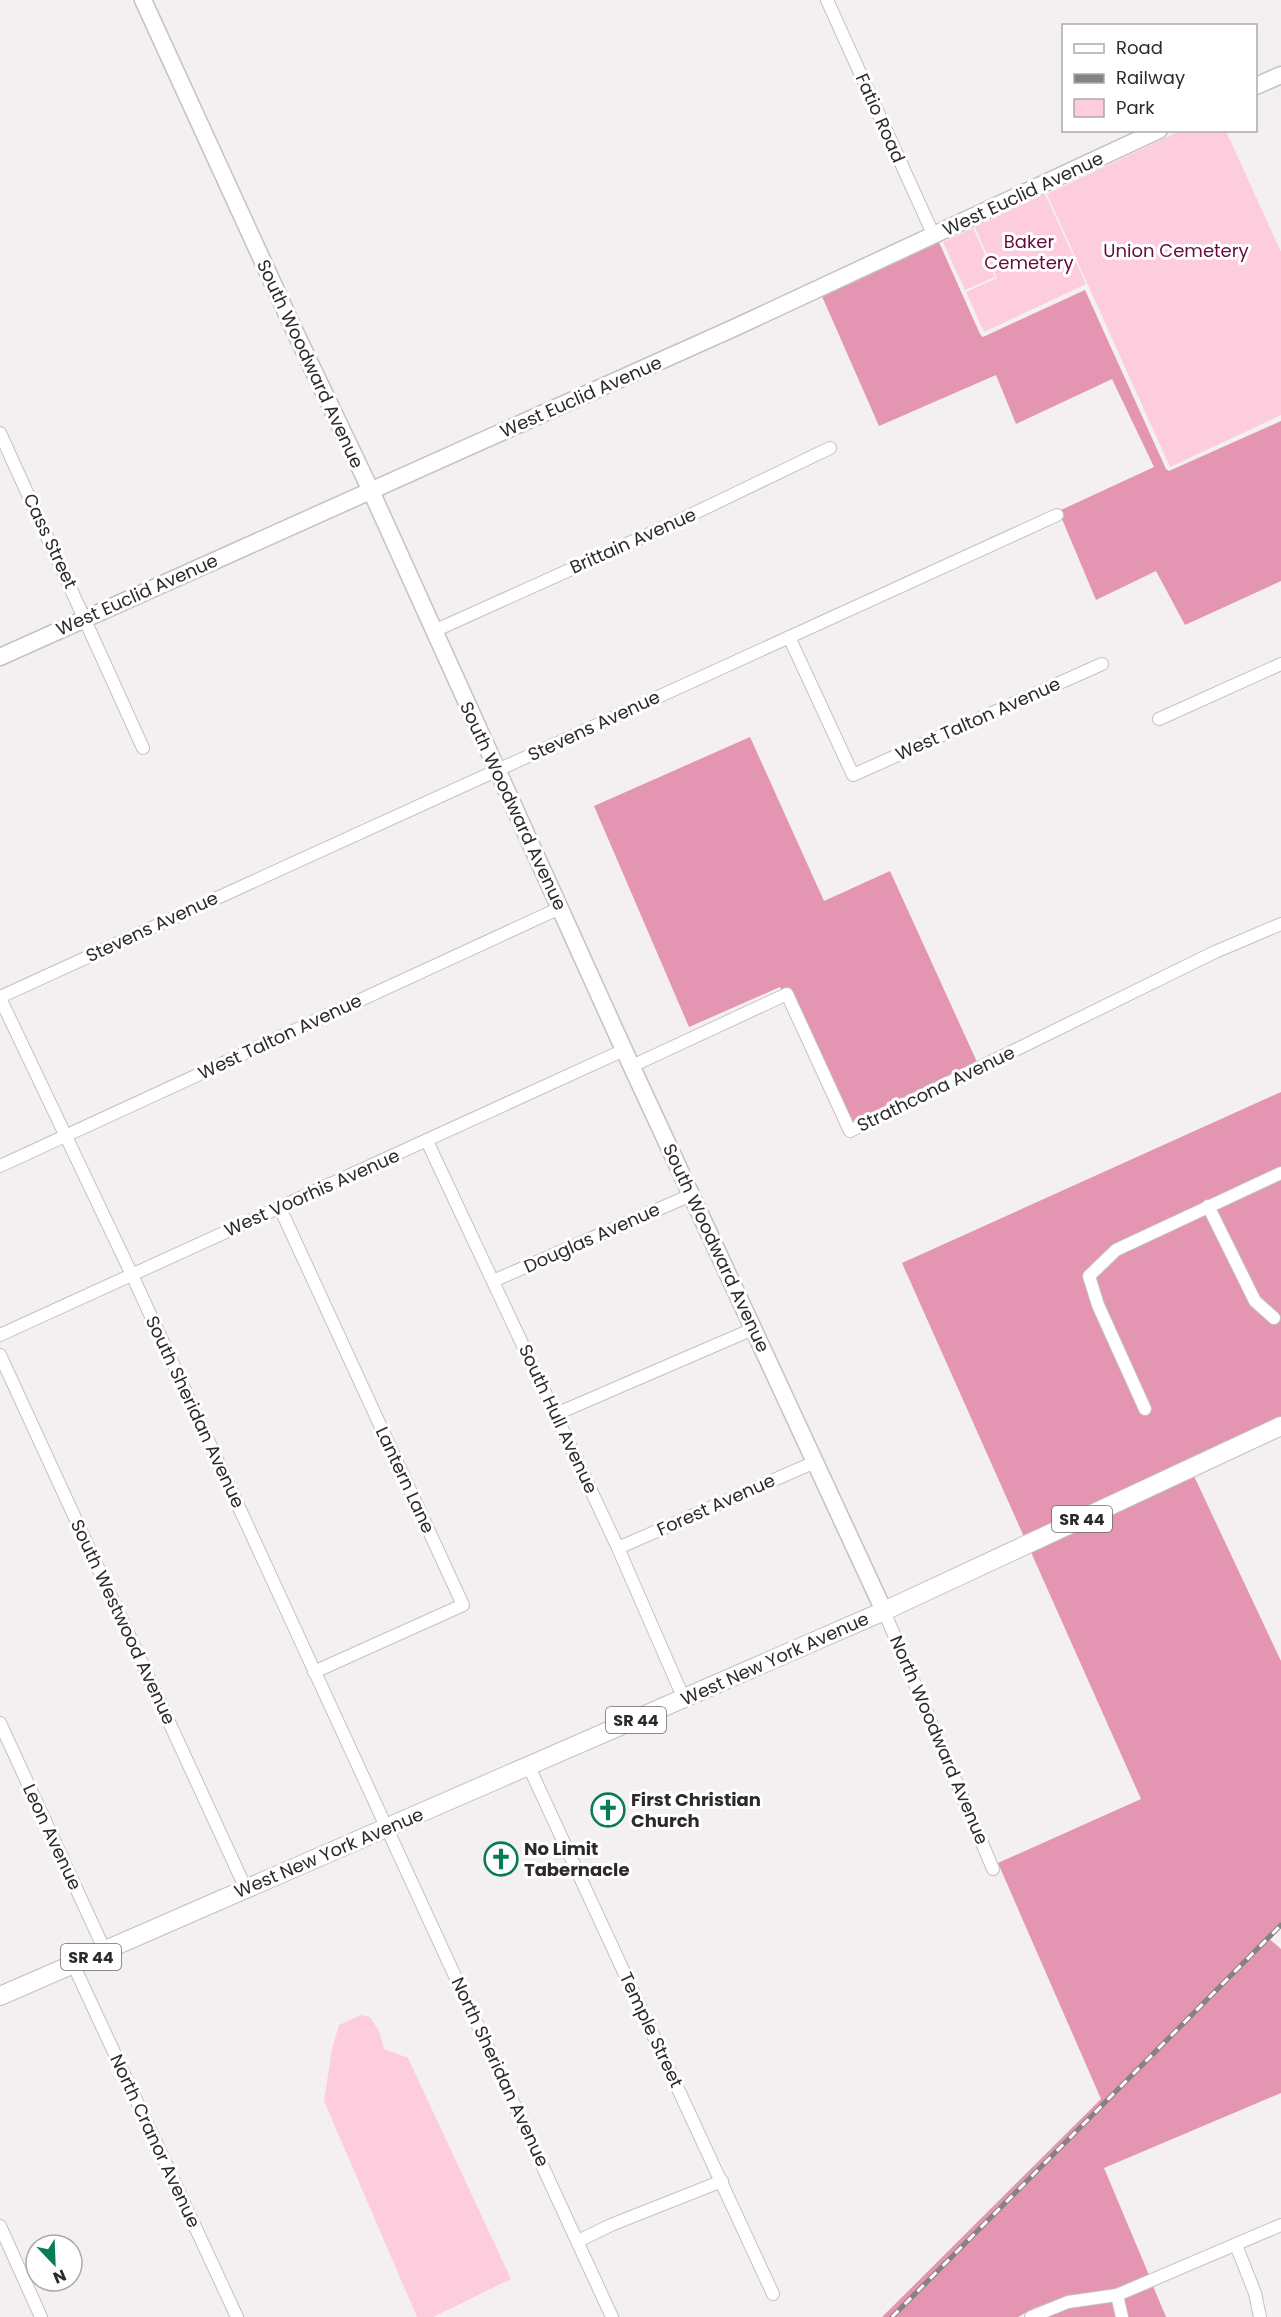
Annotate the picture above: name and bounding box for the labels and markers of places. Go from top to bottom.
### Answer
place label: First Christian Church [631,1787,761,1833]
church icon: First Christian Church [590,1792,626,1828]
place label: No Limit Tabernacle [524,1836,630,1882]
church icon: No Limit Tabernacle [483,1841,519,1877]

